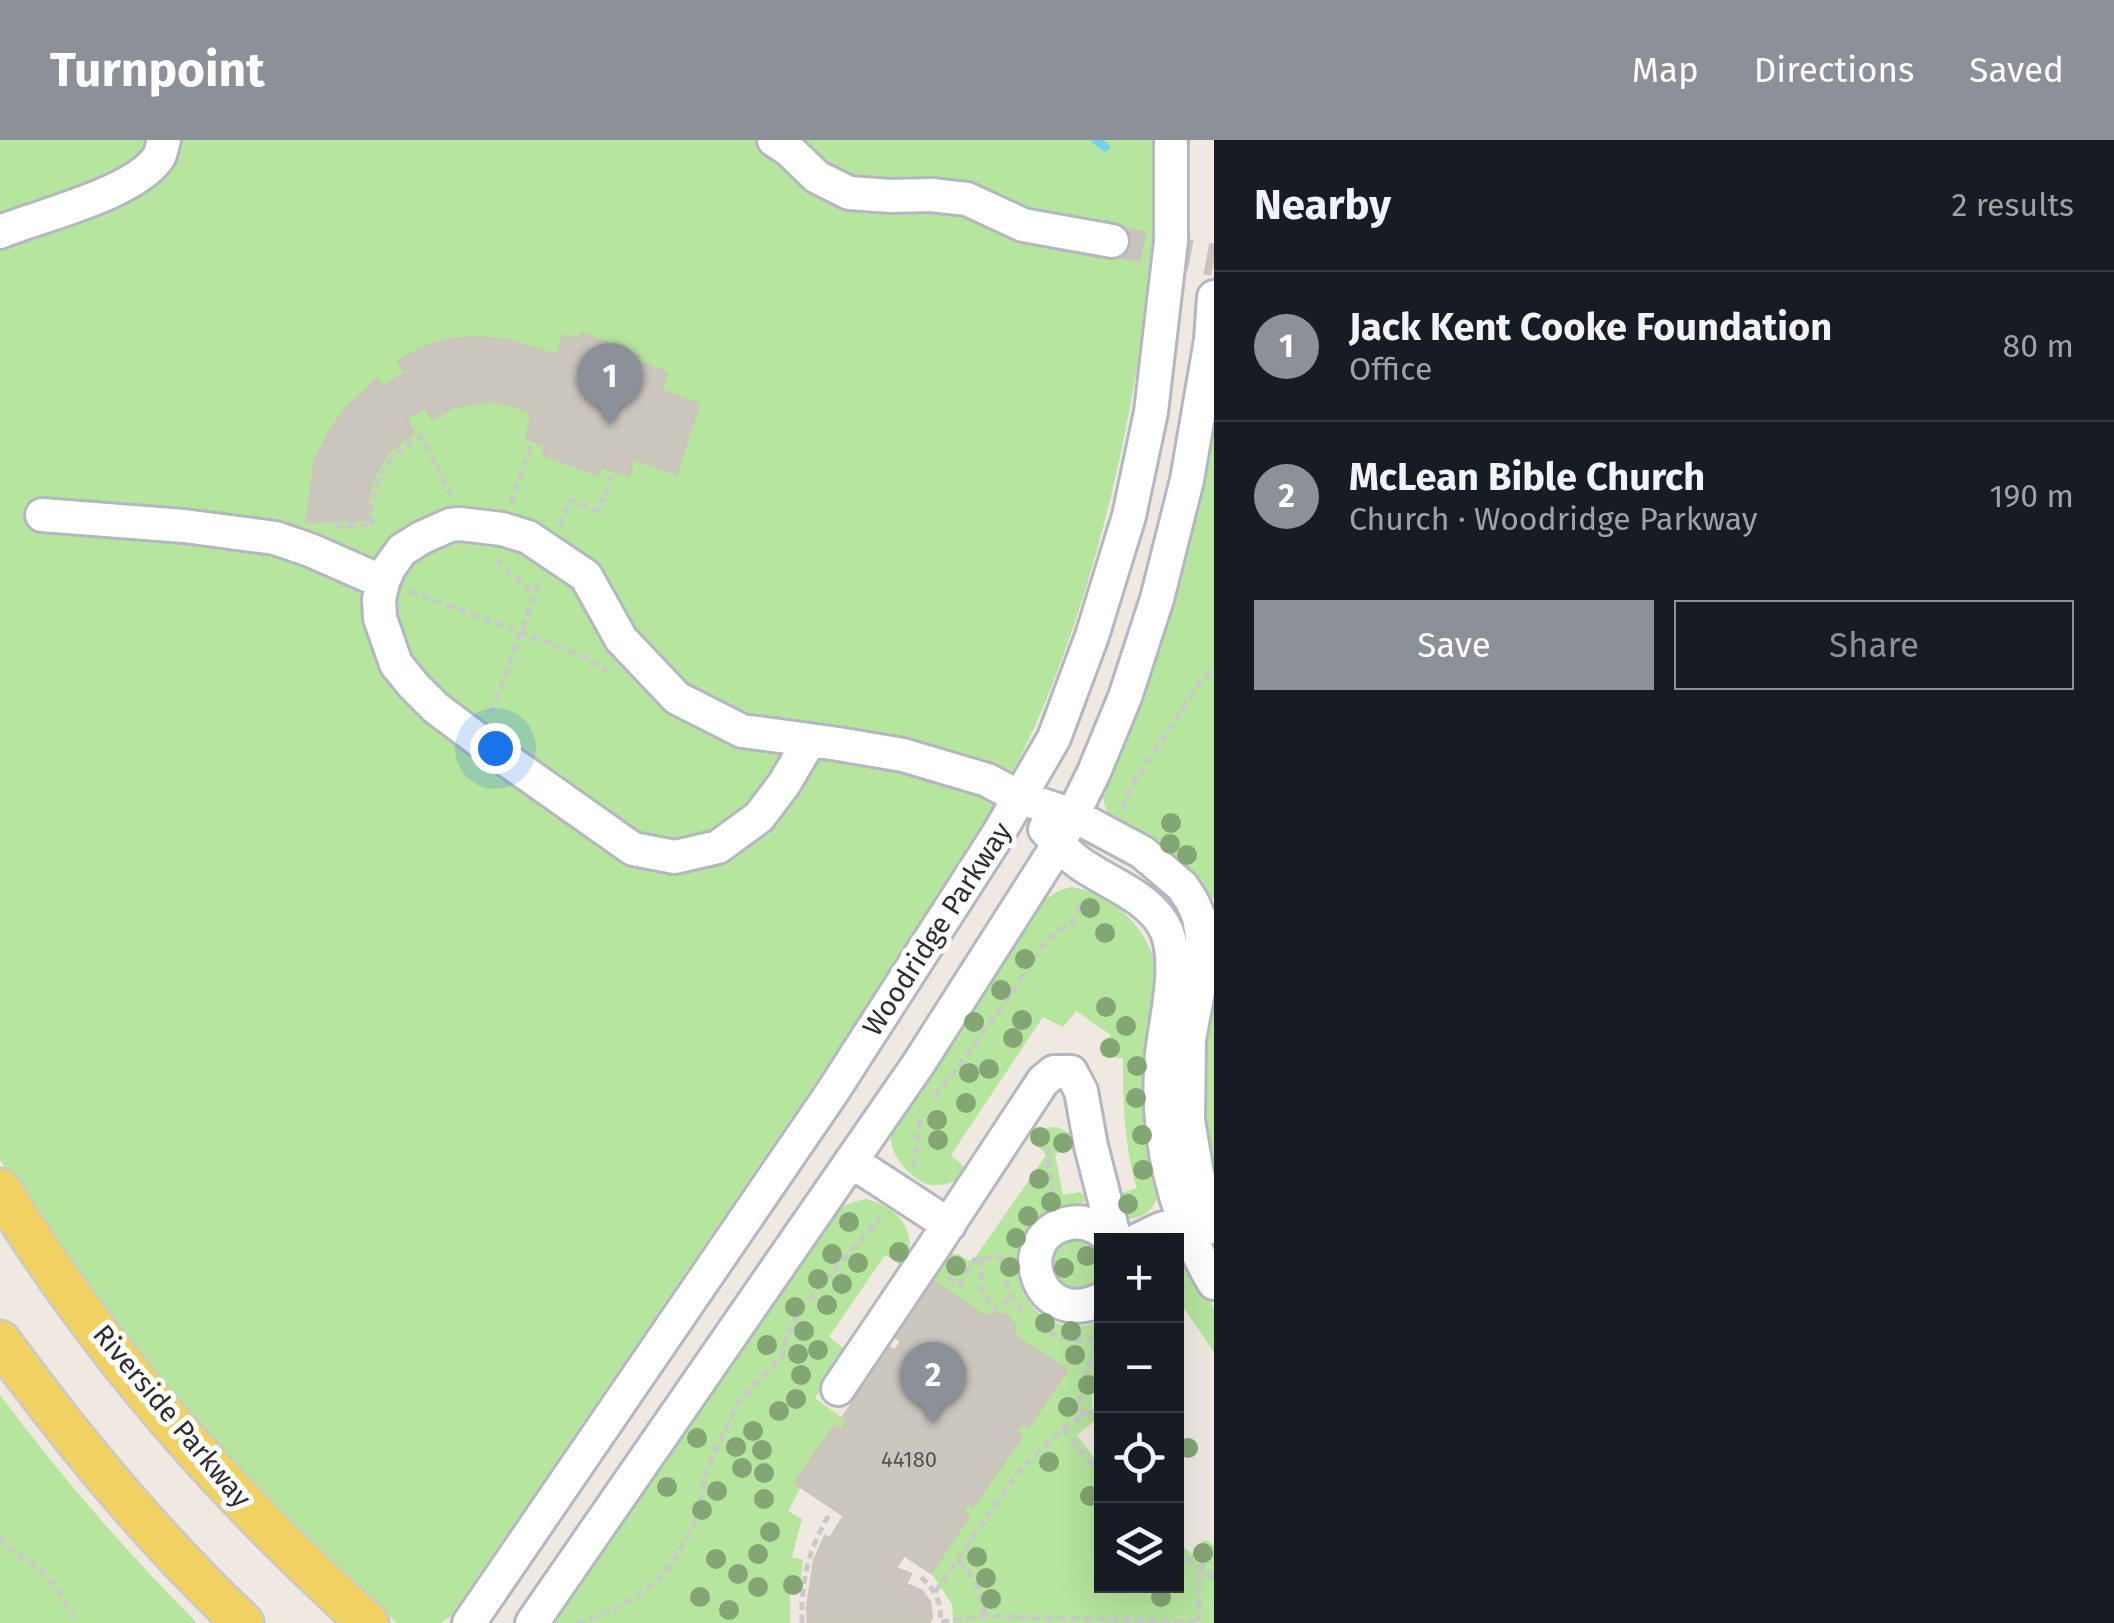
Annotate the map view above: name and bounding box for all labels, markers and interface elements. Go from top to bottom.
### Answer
text: Turnpoint [50,41,265,99]
text: Map [1632,49,1699,91]
text: Directions [1754,49,1914,91]
text: Saved [1969,49,2064,91]
text: Nearby [1254,180,1391,230]
text: 2 results [1951,186,2074,224]
text: Jack Kent Cooke Foundation [1349,304,1832,350]
text: 1 [1279,327,1294,365]
text: 80 m [2003,327,2074,365]
pin: 1 [578,342,642,425]
text: Office [1349,350,1432,388]
text: McLean Bible Church [1349,454,1705,500]
text: 2 [1278,477,1295,515]
text: 190 m [1990,477,2074,515]
text: Church · Woodridge Parkway [1349,500,1757,538]
button: Save [1254,600,1654,690]
button: Share [1674,600,2074,690]
your location [470,723,521,774]
street label: Woodridge Parkway [856,816,1018,1042]
map controls [1094,1233,1184,1593]
button: + [1094,1233,1184,1323]
street label: Riverside Parkway [86,1318,258,1514]
button: − [1094,1323,1184,1413]
pin: 2 [900,1342,966,1424]
button: locate [1094,1413,1184,1503]
house number: 44180 [881,1446,937,1473]
button: layers [1094,1503,1184,1593]

